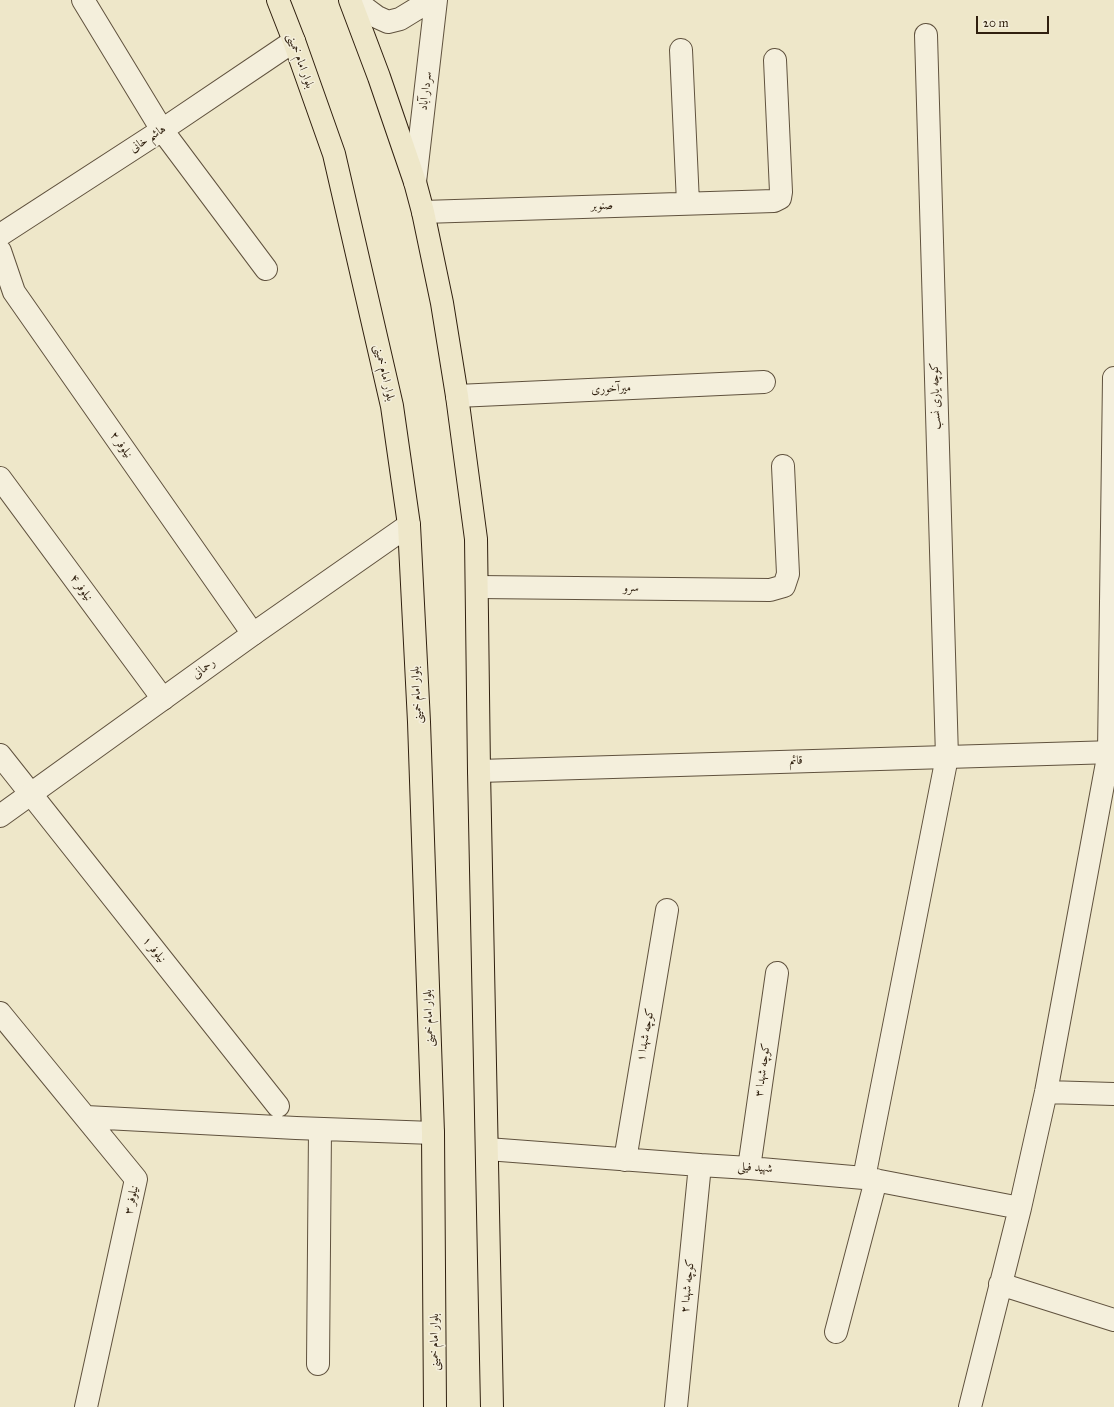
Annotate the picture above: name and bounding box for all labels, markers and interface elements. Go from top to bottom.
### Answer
scale bar [978,8,1051,34]
text: 20 m [983,16,1009,30]
street label: بلوار امام خمینی [283,31,317,91]
street label: سردار آباد [416,71,436,111]
street label: هاشم خانی [127,122,169,156]
street label: صنوبر [591,198,613,214]
street label: بلوار امام خمینی [371,343,397,403]
street label: کوچه یاری نسب [928,362,944,430]
street label: میرآخوری [591,381,631,397]
street label: نیلوفر ۲ [107,429,135,461]
street label: نیلوفر ۴ [67,572,95,604]
street label: سرو [623,581,639,595]
street label: رحمانی [190,656,218,682]
street label: بلوار امام خمینی [408,666,426,724]
street label: قائم [789,754,803,768]
street label: نیلوفر ۱ [139,934,169,966]
street label: بلوار امام خمینی [421,989,437,1047]
street label: کوچه شهدا ۱ [634,1007,658,1063]
street label: کوچه شهدا ۳ [752,1042,774,1098]
street label: شهید فیلی [737,1160,773,1176]
street label: نیلوفر ۳ [122,1184,142,1216]
street label: کوچه شهدا ۲ [678,1258,698,1314]
street label: بلوار امام خمینی [428,1313,442,1371]

